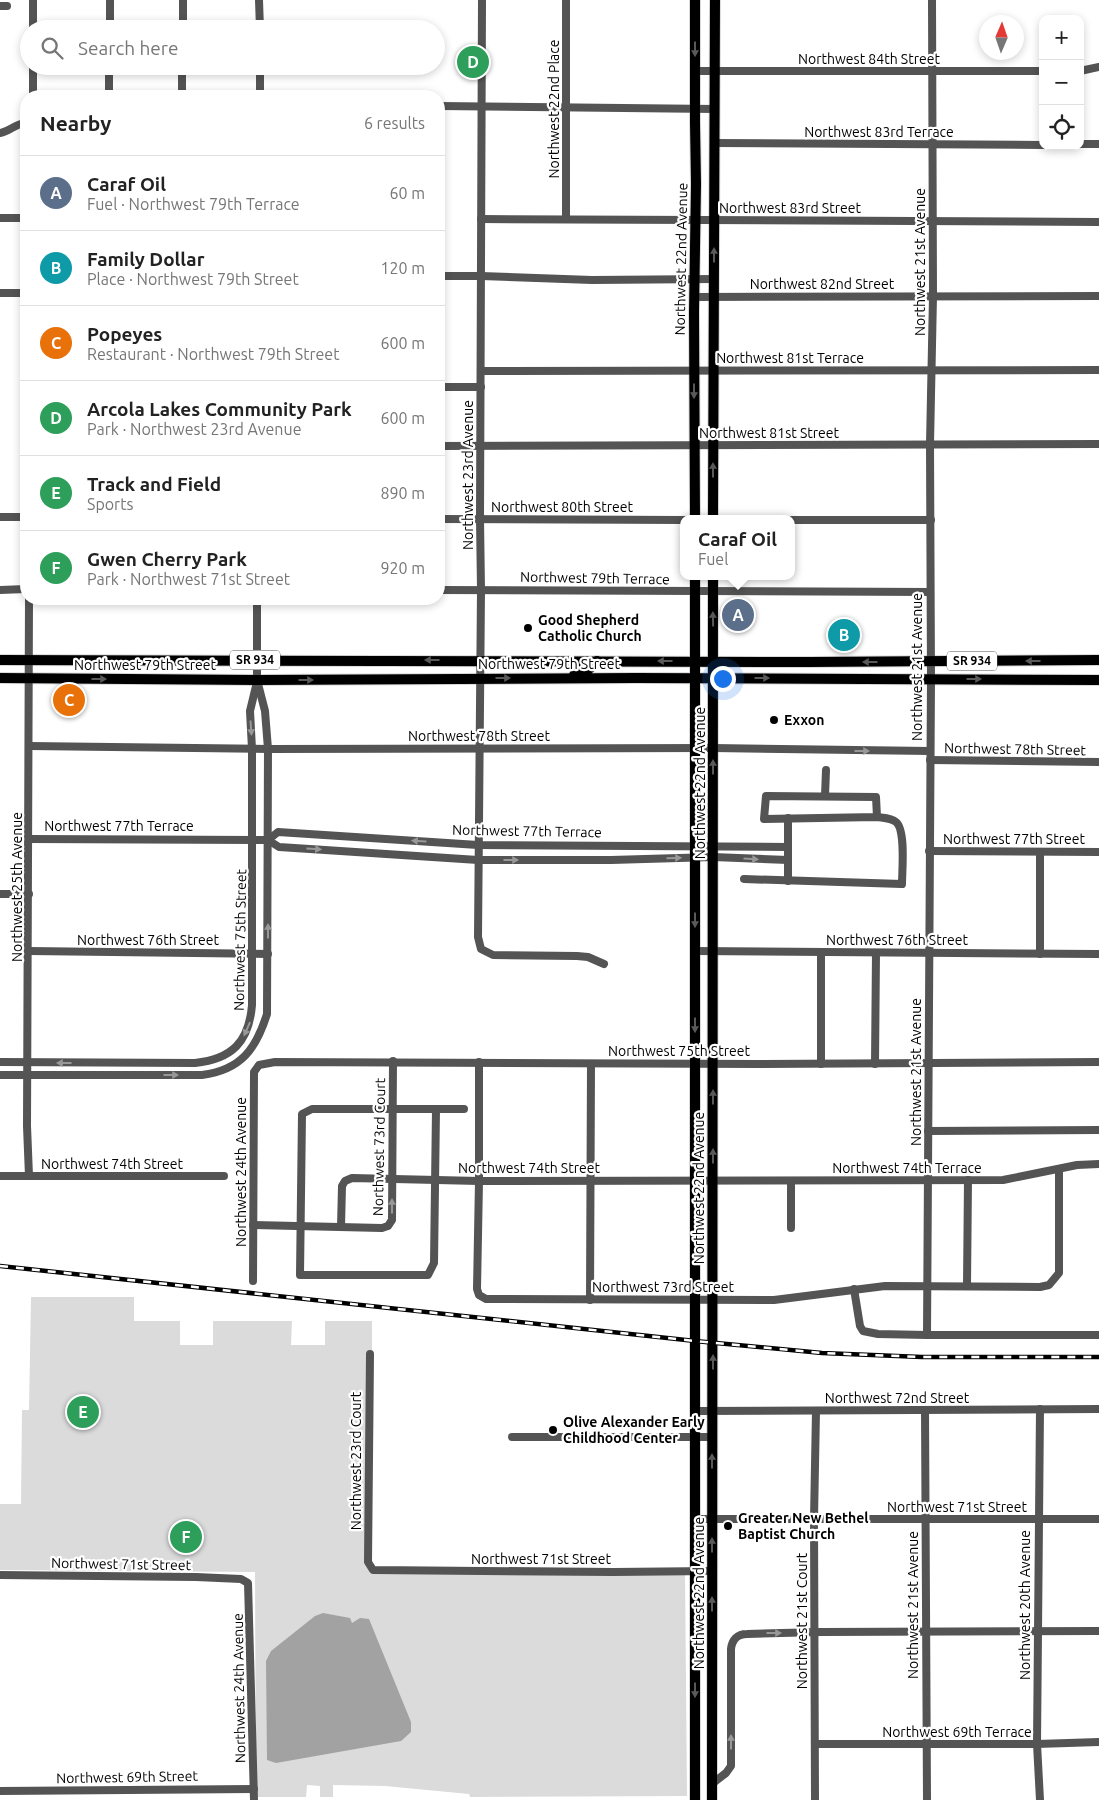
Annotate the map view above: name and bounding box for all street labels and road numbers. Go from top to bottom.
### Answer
street label: Northwest 22nd Place [546,40,562,178]
street label: Northwest 84th Street [798,51,940,67]
street label: Northwest 83rd Terrace [804,124,954,140]
street label: Northwest 22nd Avenue [672,183,690,335]
street label: Northwest 21st Avenue [912,188,928,336]
street label: Northwest 83rd Street [719,200,861,216]
street label: Northwest 82nd Street [750,276,895,292]
street label: Northwest 81st Terrace [716,350,864,366]
street label: Northwest 23rd Avenue [460,400,476,550]
street label: Northwest 81st Street [699,425,839,441]
street label: Northwest 80th Street [491,499,633,515]
street label: Northwest 79th Terrace [520,569,670,587]
street label: Northwest 21st Avenue [909,593,925,741]
road number: SR 934 [230,650,280,670]
road number: SR 934 [947,651,997,670]
street label: Northwest 79th Street [478,656,620,672]
street label: Northwest 79th Street [74,657,216,673]
street label: Northwest 22nd Avenue [692,707,708,859]
street label: Northwest 78th Street [408,728,550,744]
street label: Northwest 78th Street [944,740,1087,758]
street label: Northwest 25th Avenue [9,812,25,962]
street label: Northwest 77th Terrace [44,818,194,834]
street label: Northwest 77th Terrace [452,822,602,840]
street label: Northwest 77th Street [943,831,1085,847]
street label: Northwest 75th Street [231,868,249,1011]
street label: Northwest 76th Street [77,932,219,948]
street label: Northwest 76th Street [826,932,968,948]
street label: Northwest 21st Avenue [908,998,924,1146]
street label: Northwest 75th Street [608,1043,750,1059]
street label: Northwest 73rd Court [370,1077,388,1216]
street label: Northwest 24th Avenue [233,1097,249,1247]
street label: Northwest 22nd Avenue [691,1112,707,1264]
street label: Northwest 74th Street [41,1156,183,1172]
street label: Northwest 74th Street [458,1160,600,1176]
street label: Northwest 74th Terrace [832,1160,982,1176]
street label: Northwest 73rd Street [592,1279,734,1295]
street label: Northwest 72nd Street [825,1390,970,1406]
street label: Northwest 23rd Court [348,1391,364,1530]
street label: Northwest 71st Street [887,1499,1027,1515]
street label: Northwest 22nd Avenue [691,1517,707,1669]
street label: Northwest 20th Avenue [1017,1530,1033,1680]
street label: Northwest 21st Avenue [905,1531,921,1679]
street label: Northwest 71st Street [471,1551,611,1567]
street label: Northwest 21st Court [794,1552,810,1689]
street label: Northwest 71st Street [51,1555,192,1573]
street label: Northwest 24th Avenue [230,1613,248,1763]
street label: Northwest 69th Terrace [882,1724,1032,1740]
street label: Northwest 69th Street [56,1768,199,1786]

